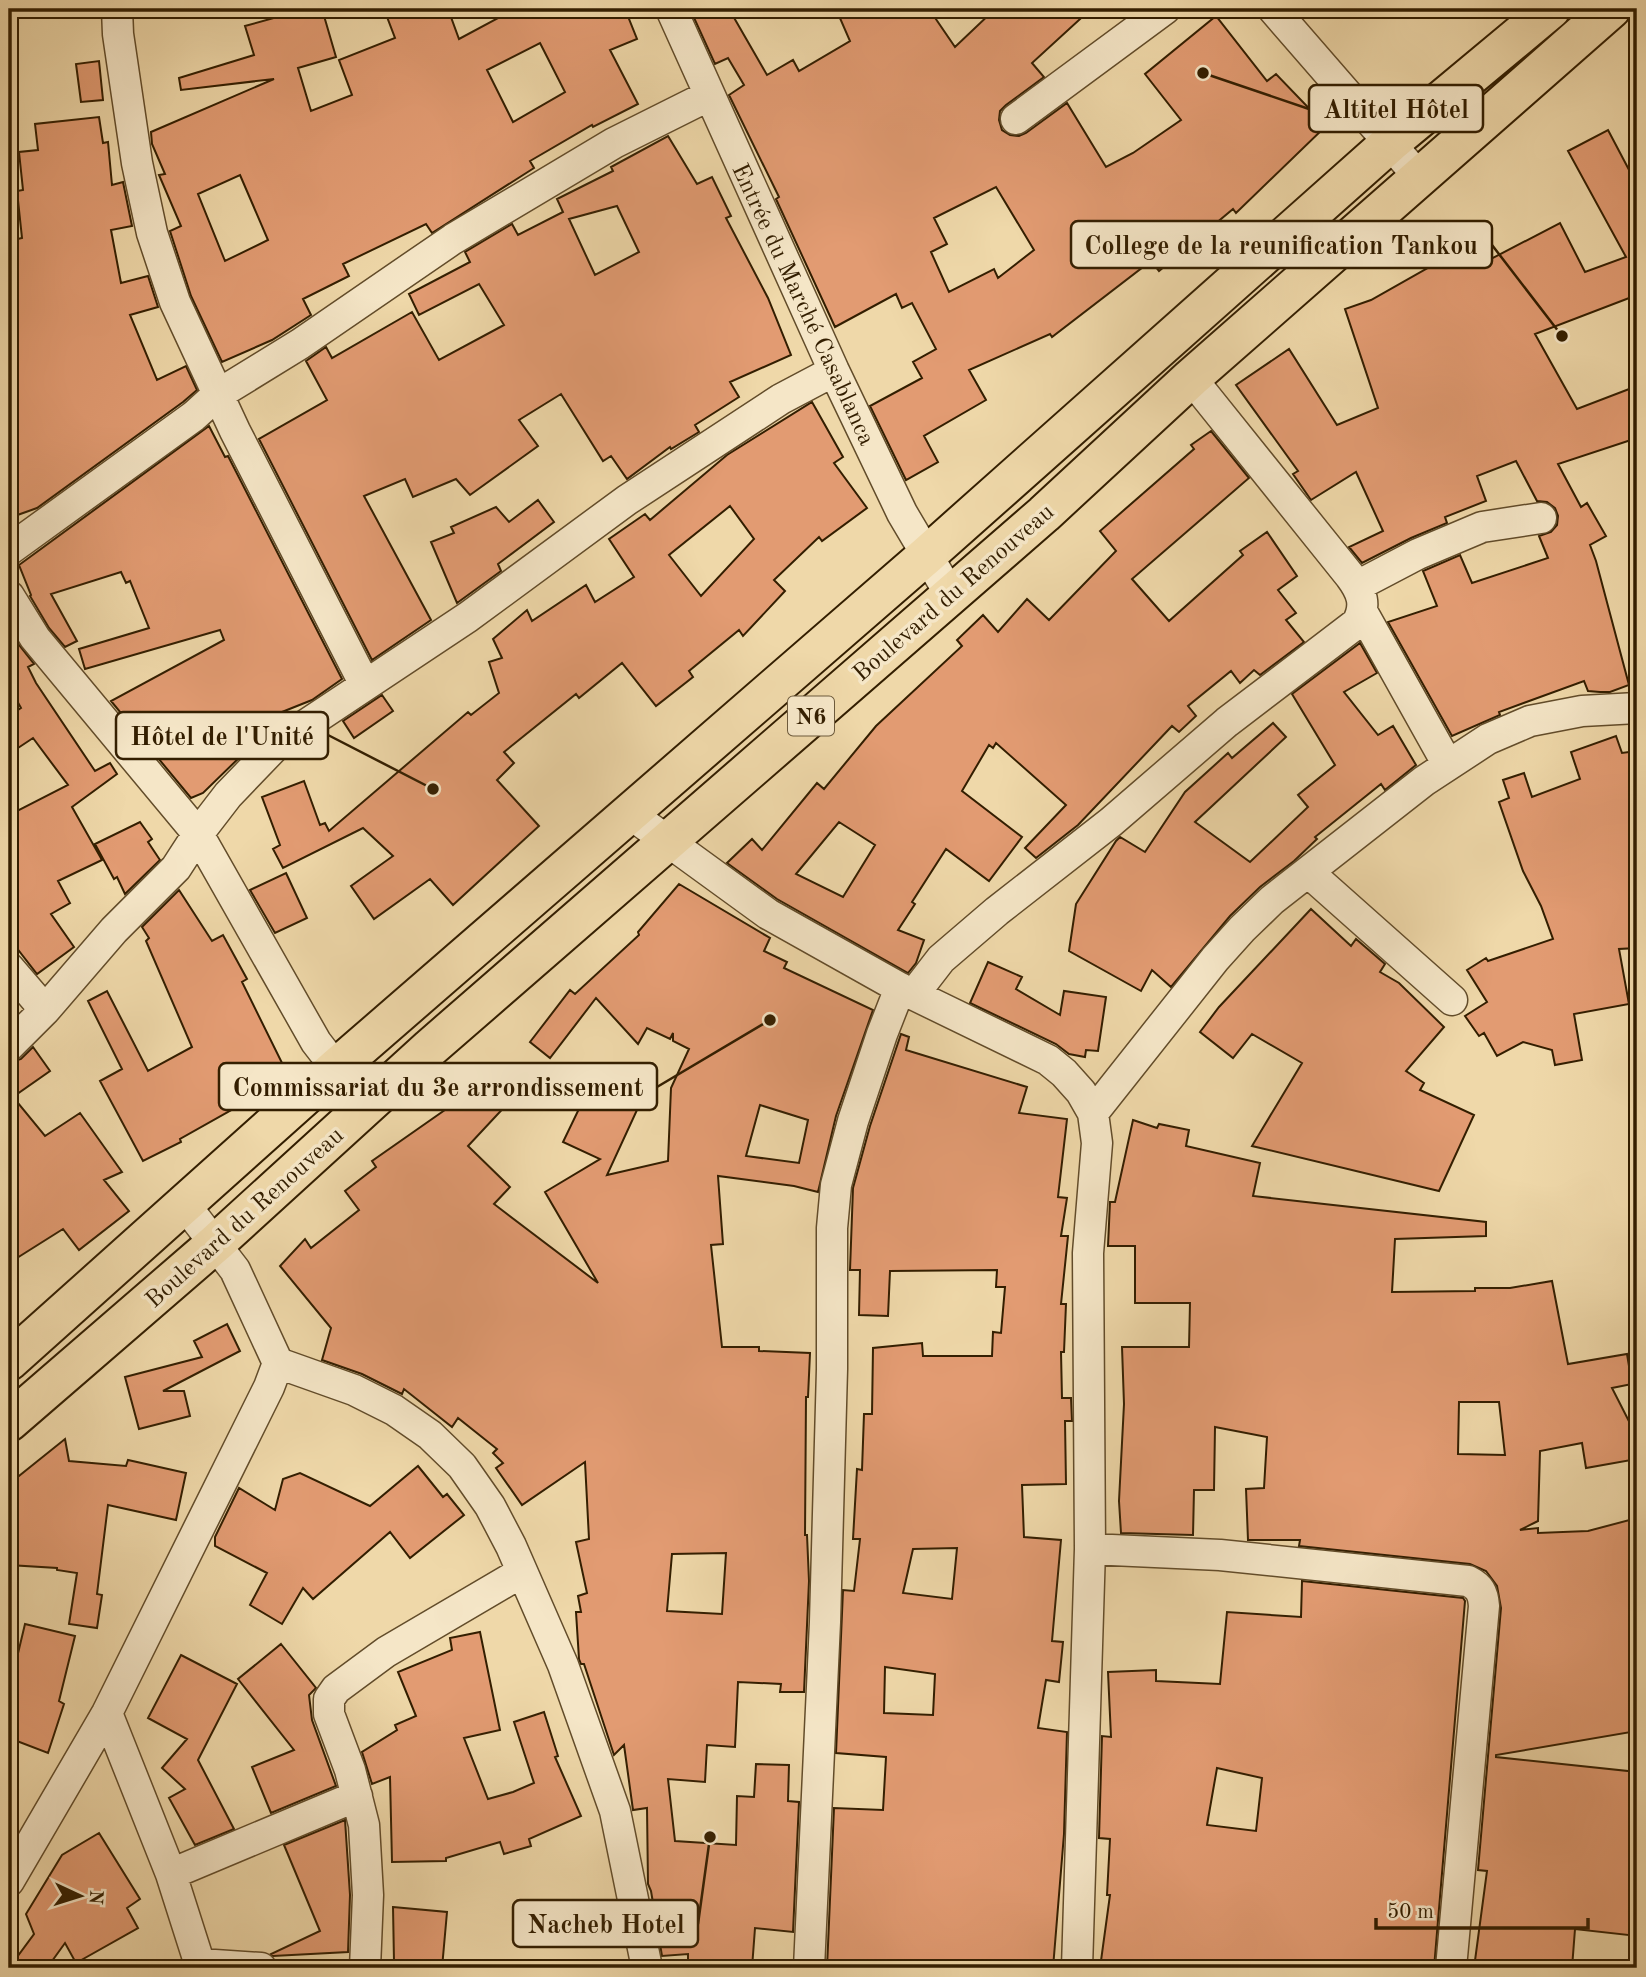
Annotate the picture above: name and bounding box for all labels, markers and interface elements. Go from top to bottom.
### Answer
callout: Altitel Hôtel [1309,85,1483,132]
text: Altitel Hôtel [1323,98,1469,124]
street label: Entrée du Marché Casablanca [726,160,878,450]
callout: College de la reunification Tankou [1071,221,1492,268]
text: College de la reunification Tankou [1084,234,1478,260]
street label: Boulevard du Renouveau [849,500,1059,687]
road number: N6 [788,696,834,736]
callout: Hôtel de l'Unité [116,712,328,759]
text: Hôtel de l'Unité [130,725,314,751]
callout: Commissariat du 3e arrondissement [219,1063,657,1110]
text: Commissariat du 3e arrondissement [233,1076,643,1102]
street label: Boulevard du Renouveau [142,1123,349,1313]
north arrow [46,1862,116,1932]
scale bar [1376,1886,1588,1930]
text: N [84,1889,104,1905]
callout: Nacheb Hotel [513,1900,698,1947]
text: 50 m [1387,1902,1434,1923]
text: Nacheb Hotel [527,1913,685,1939]

